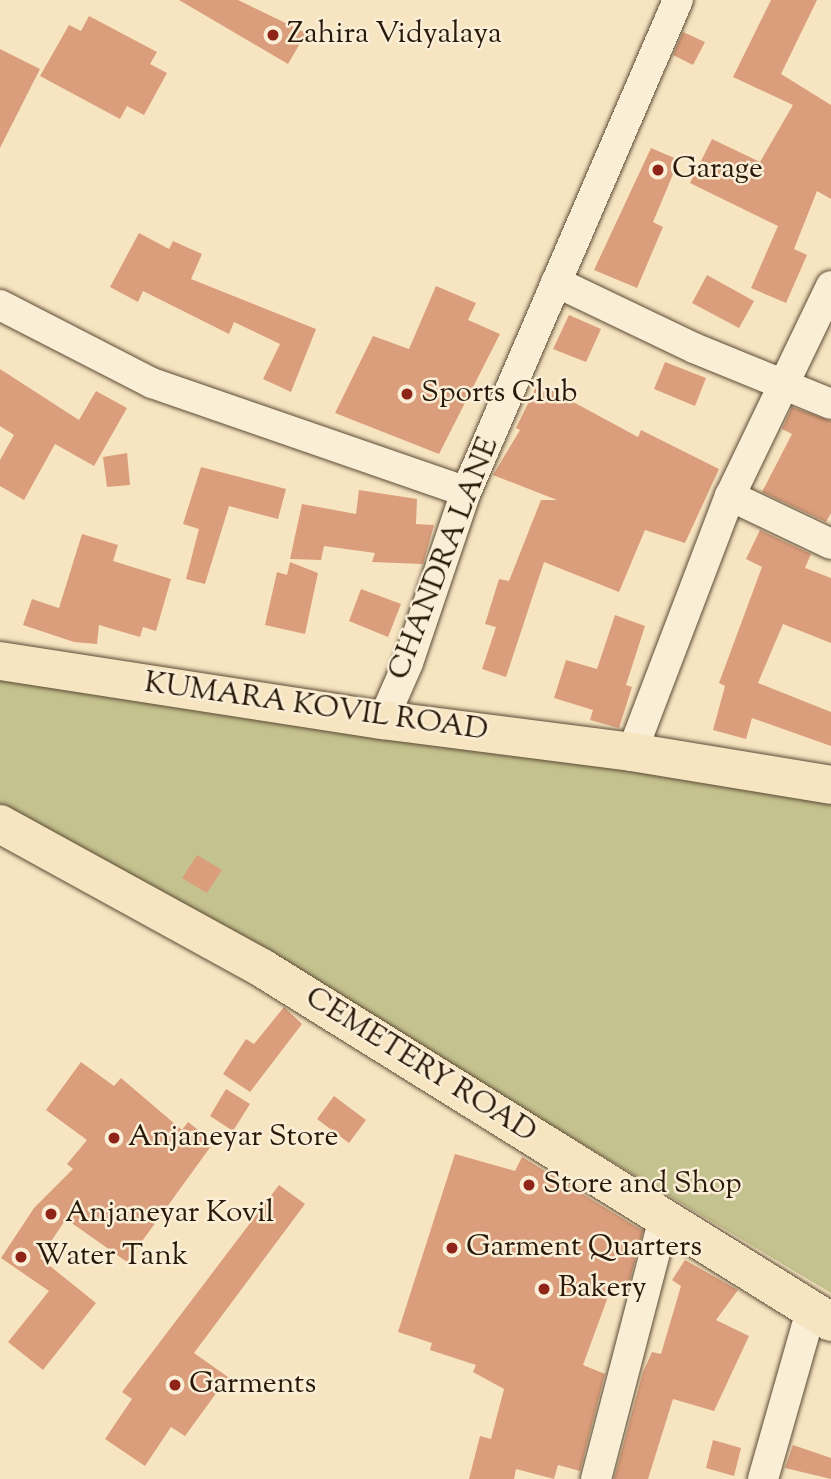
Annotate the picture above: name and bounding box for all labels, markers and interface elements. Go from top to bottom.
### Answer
place label: Zahira Vidyalaya [287,17,502,53]
marker: Zahira Vidyalaya [265,27,281,43]
place label: Garage [672,152,763,188]
marker: Garage [650,162,666,178]
place label: Sports Club [421,376,577,412]
marker: Sports Club [399,386,415,402]
street label: CHANDRA LANE [382,433,508,685]
street label: KUMARA KOVIL ROAD [142,666,490,750]
street label: CEMETERY ROAD [298,980,542,1152]
place label: Anjaneyar Store [128,1120,338,1156]
marker: Anjaneyar Store [106,1130,122,1146]
place label: Store and Shop [543,1167,742,1203]
marker: Store and Shop [521,1177,537,1193]
place label: Anjaneyar Kovil [65,1196,274,1232]
marker: Anjaneyar Kovil [43,1206,59,1222]
place label: Garment Quarters [466,1230,702,1266]
place label: Water Tank [35,1239,188,1275]
marker: Garment Quarters [444,1240,460,1256]
marker: Water Tank [13,1249,29,1265]
place label: Bakery [558,1271,647,1307]
marker: Bakery [536,1281,552,1297]
place label: Garments [189,1367,316,1403]
marker: Garments [167,1377,183,1393]

